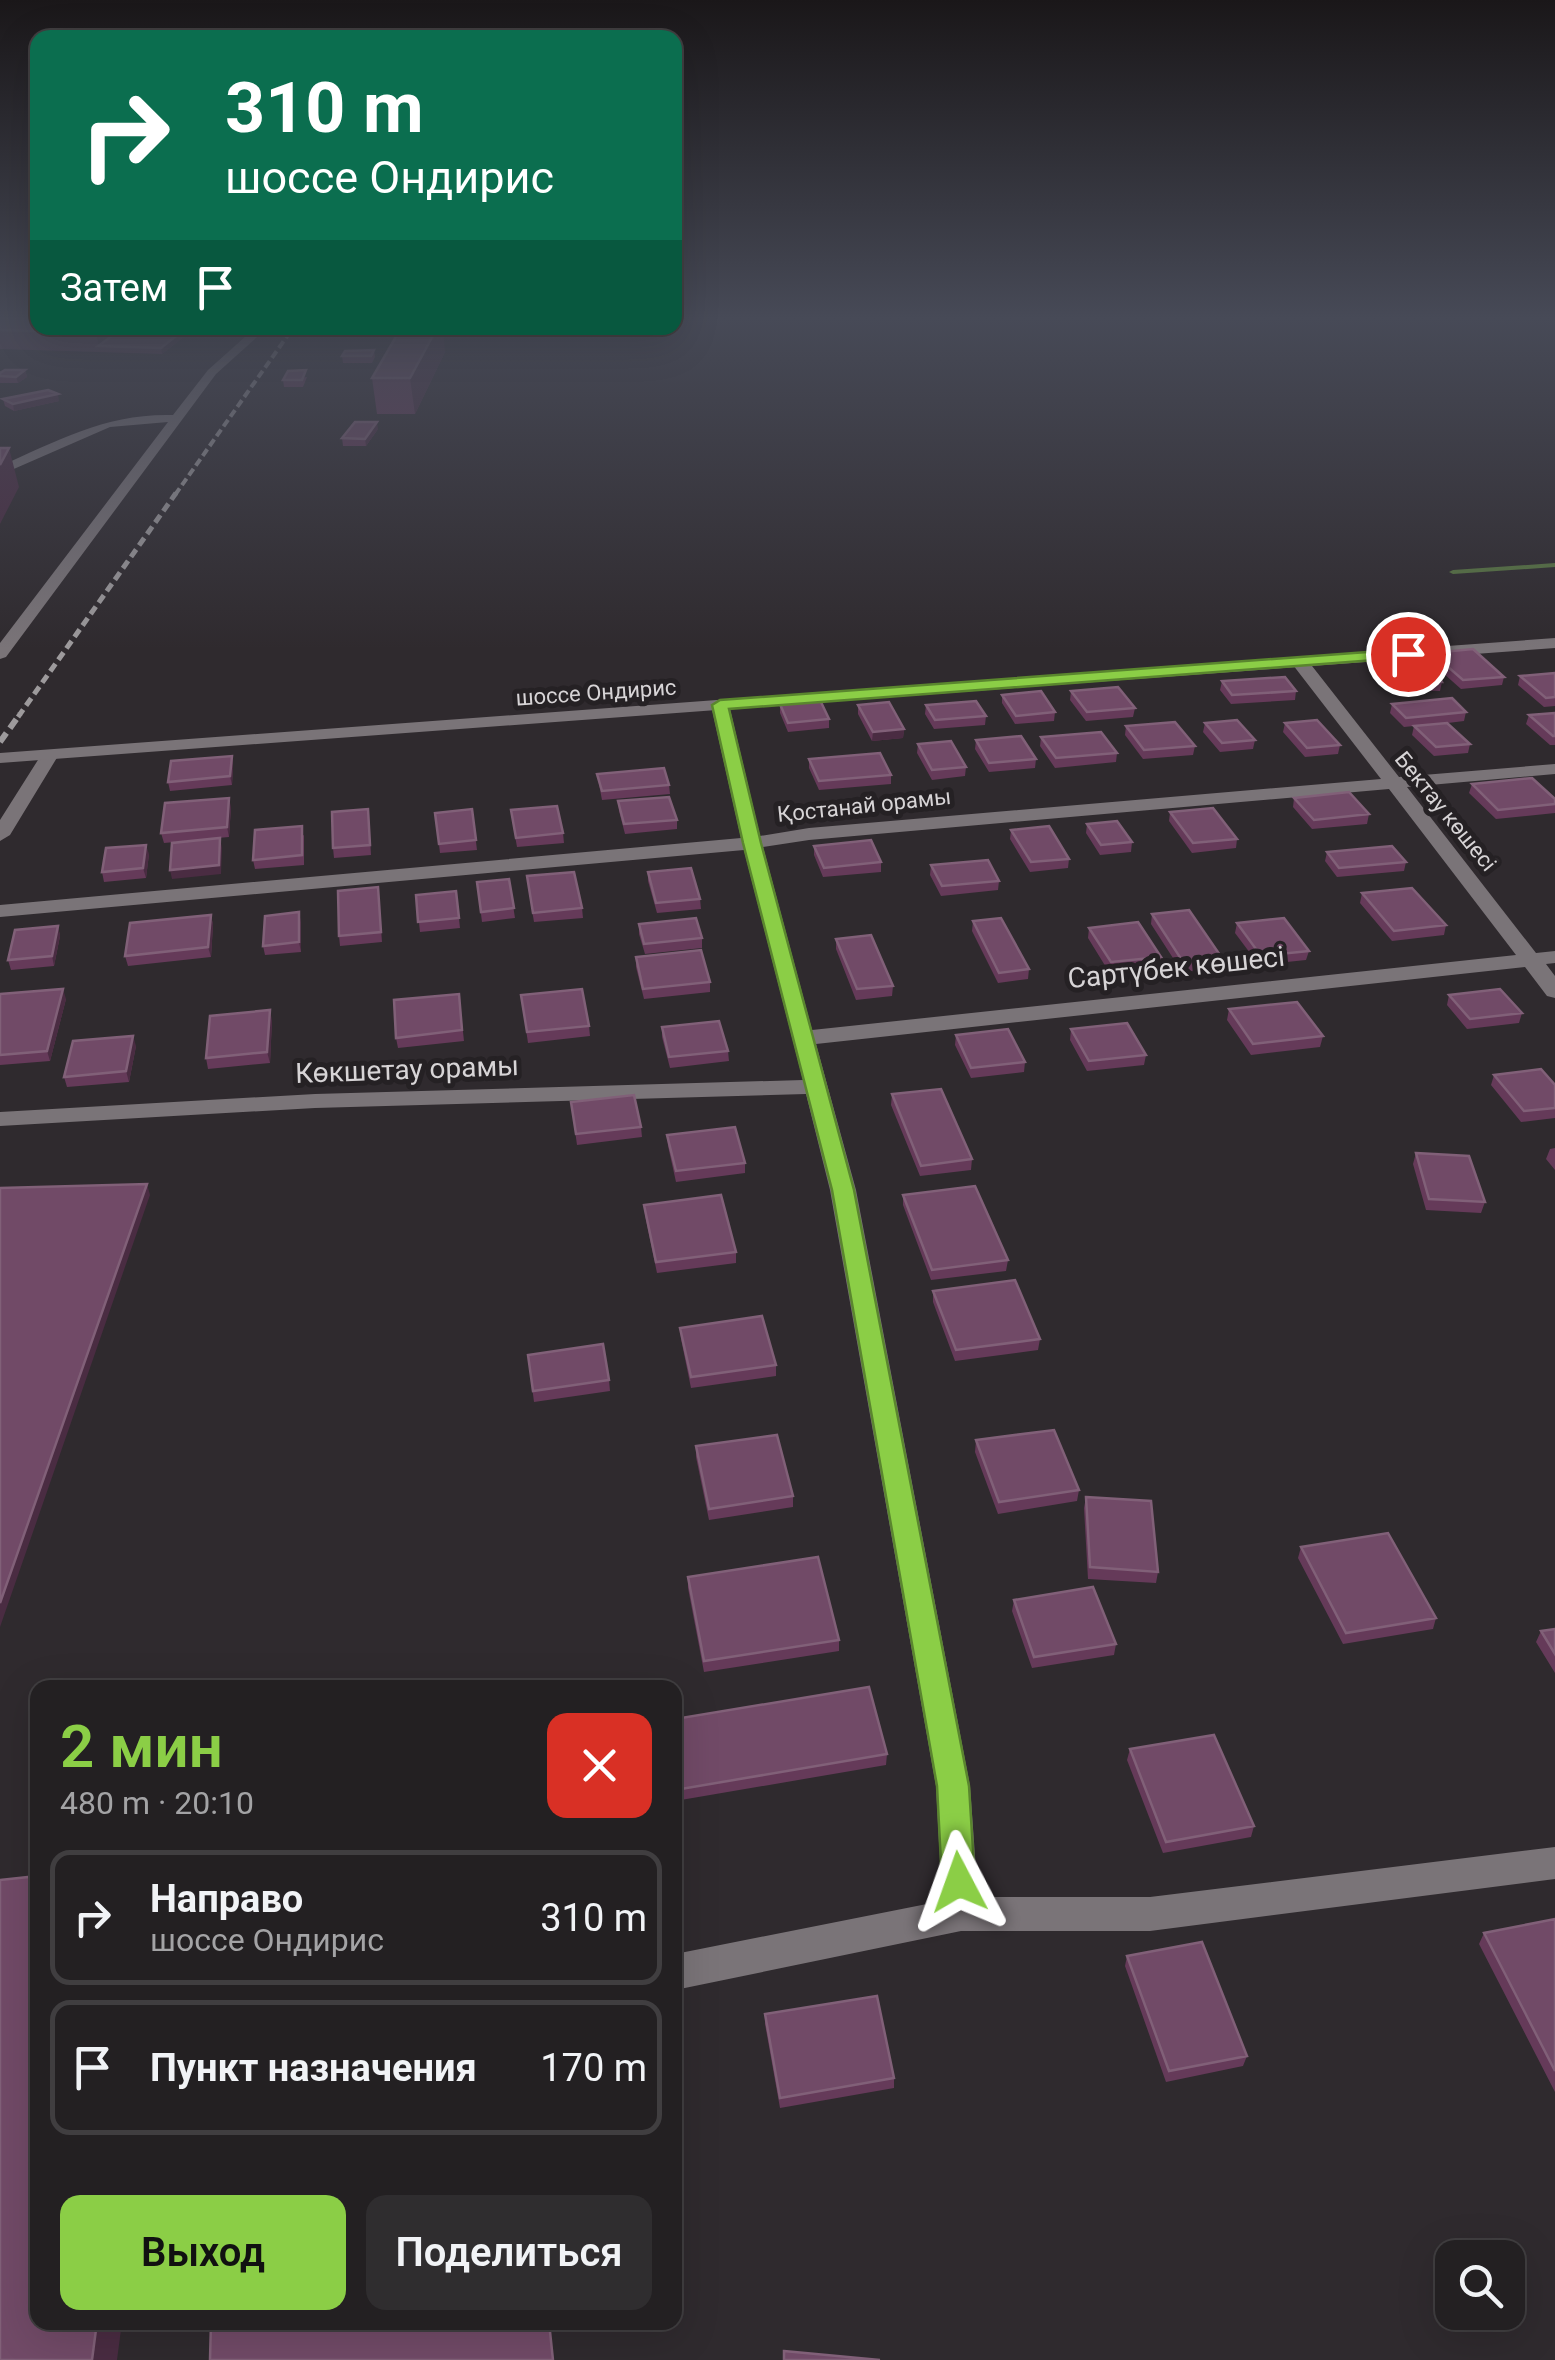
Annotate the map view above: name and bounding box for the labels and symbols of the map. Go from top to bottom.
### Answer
pin [1366,612,1451,697]
street label: шоссе Ондирис [515,674,677,711]
street label: Бектау көшесі [1390,747,1501,876]
street label: Қостанай орамы [776,784,952,827]
street label: Сартүбек көшесі [1066,940,1286,995]
street label: Көкшетау орамы [295,1049,519,1090]
position arrow [907,1830,1011,1934]

